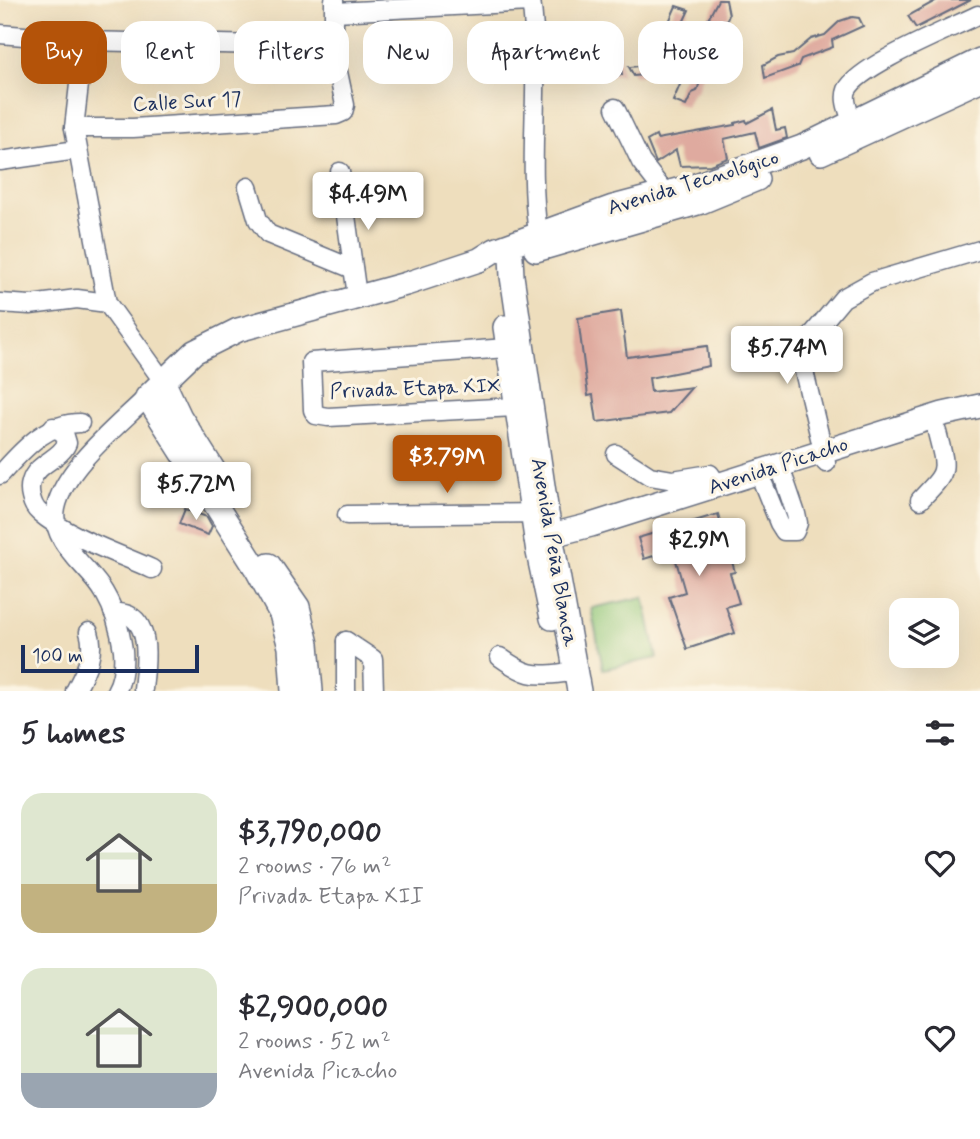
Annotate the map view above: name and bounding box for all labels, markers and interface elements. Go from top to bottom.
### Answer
chip: Buy [21,21,107,84]
chip: Rent [121,21,220,84]
chip: Filters [234,21,349,84]
chip: New [363,21,453,84]
chip: Apartment [467,21,624,84]
chip: House [638,21,743,84]
street label: Calle Sur 17 [132,85,242,119]
street label: Avenida Tecnológico [604,144,782,222]
pin: $4.49M [311,173,425,232]
text: $4.49M [329,180,407,210]
pin: $5.74M [730,326,844,386]
text: $5.74M [747,334,827,364]
street label: Privada Etapa XIX [329,372,501,406]
street label: Avenida Picacho [705,430,852,502]
pin: $3.79M [390,435,504,495]
text: $3.79M [409,443,485,473]
street label: Avenida Peña Blanca [524,456,584,649]
pin: $5.72M [139,462,253,522]
text: $5.72M [157,470,235,500]
pin: $2.9M [650,518,748,578]
text: $2.9M [668,526,730,556]
map controls [889,598,959,668]
button: layers [889,598,959,668]
scale bar [21,642,200,674]
text: 100 m [32,644,83,669]
text: 5 homes [21,714,126,753]
icon: filters [921,714,959,752]
text: $3,790,000 [238,813,382,852]
icon: home [77,821,161,905]
icon: heart [921,844,959,882]
text: 2 rooms · 76 m² [238,852,391,882]
text: Privada Etapa XII [238,882,424,912]
text: $2,900,000 [238,988,388,1027]
icon: home [77,996,161,1080]
icon: heart [921,1019,959,1057]
text: 2 rooms · 52 m² [238,1027,391,1057]
text: Avenida Picacho [238,1057,397,1087]

